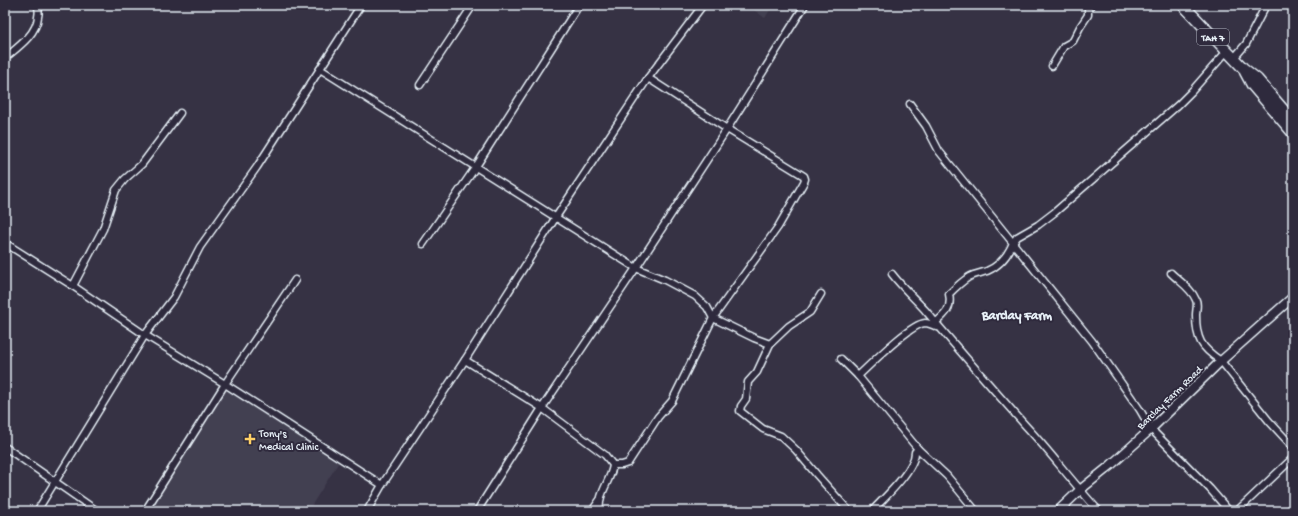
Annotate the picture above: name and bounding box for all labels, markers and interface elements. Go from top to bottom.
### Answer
road number: TAH 7 [1197,29,1229,45]
district label: Barclay Farm [981,309,1053,324]
street label: Barclay Farm Road [1135,363,1207,433]
place label: Tony's Medical Clinic [258,429,319,454]
marker: Tony's Medical Clinic [244,433,256,445]

